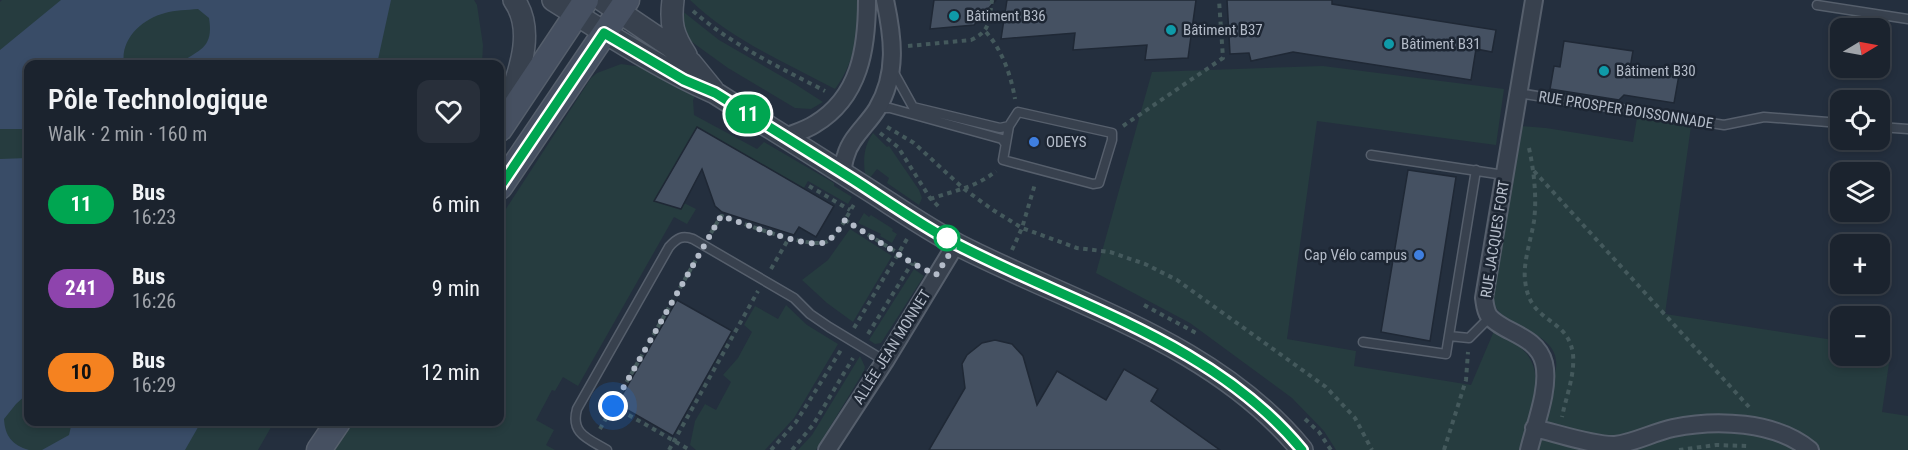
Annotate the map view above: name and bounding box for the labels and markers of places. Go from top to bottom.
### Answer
place label: Bâtiment B36 [966,7,1046,25]
marker: Bâtiment B36 [947,9,961,23]
place label: Bâtiment B37 [1183,21,1263,39]
marker: Bâtiment B37 [1164,23,1178,37]
place label: Bâtiment B31 [1401,35,1481,53]
marker: Bâtiment B31 [1382,37,1396,51]
place label: Bâtiment B30 [1616,62,1696,80]
marker: Bâtiment B30 [1597,64,1611,78]
place label: ODEYS [1046,133,1087,151]
marker: ODEYS [1027,135,1041,149]
unlabelled marker [934,225,960,251]
place label: Cap Vélo campus [1304,246,1407,264]
marker: Cap Vélo campus [1412,248,1426,262]

